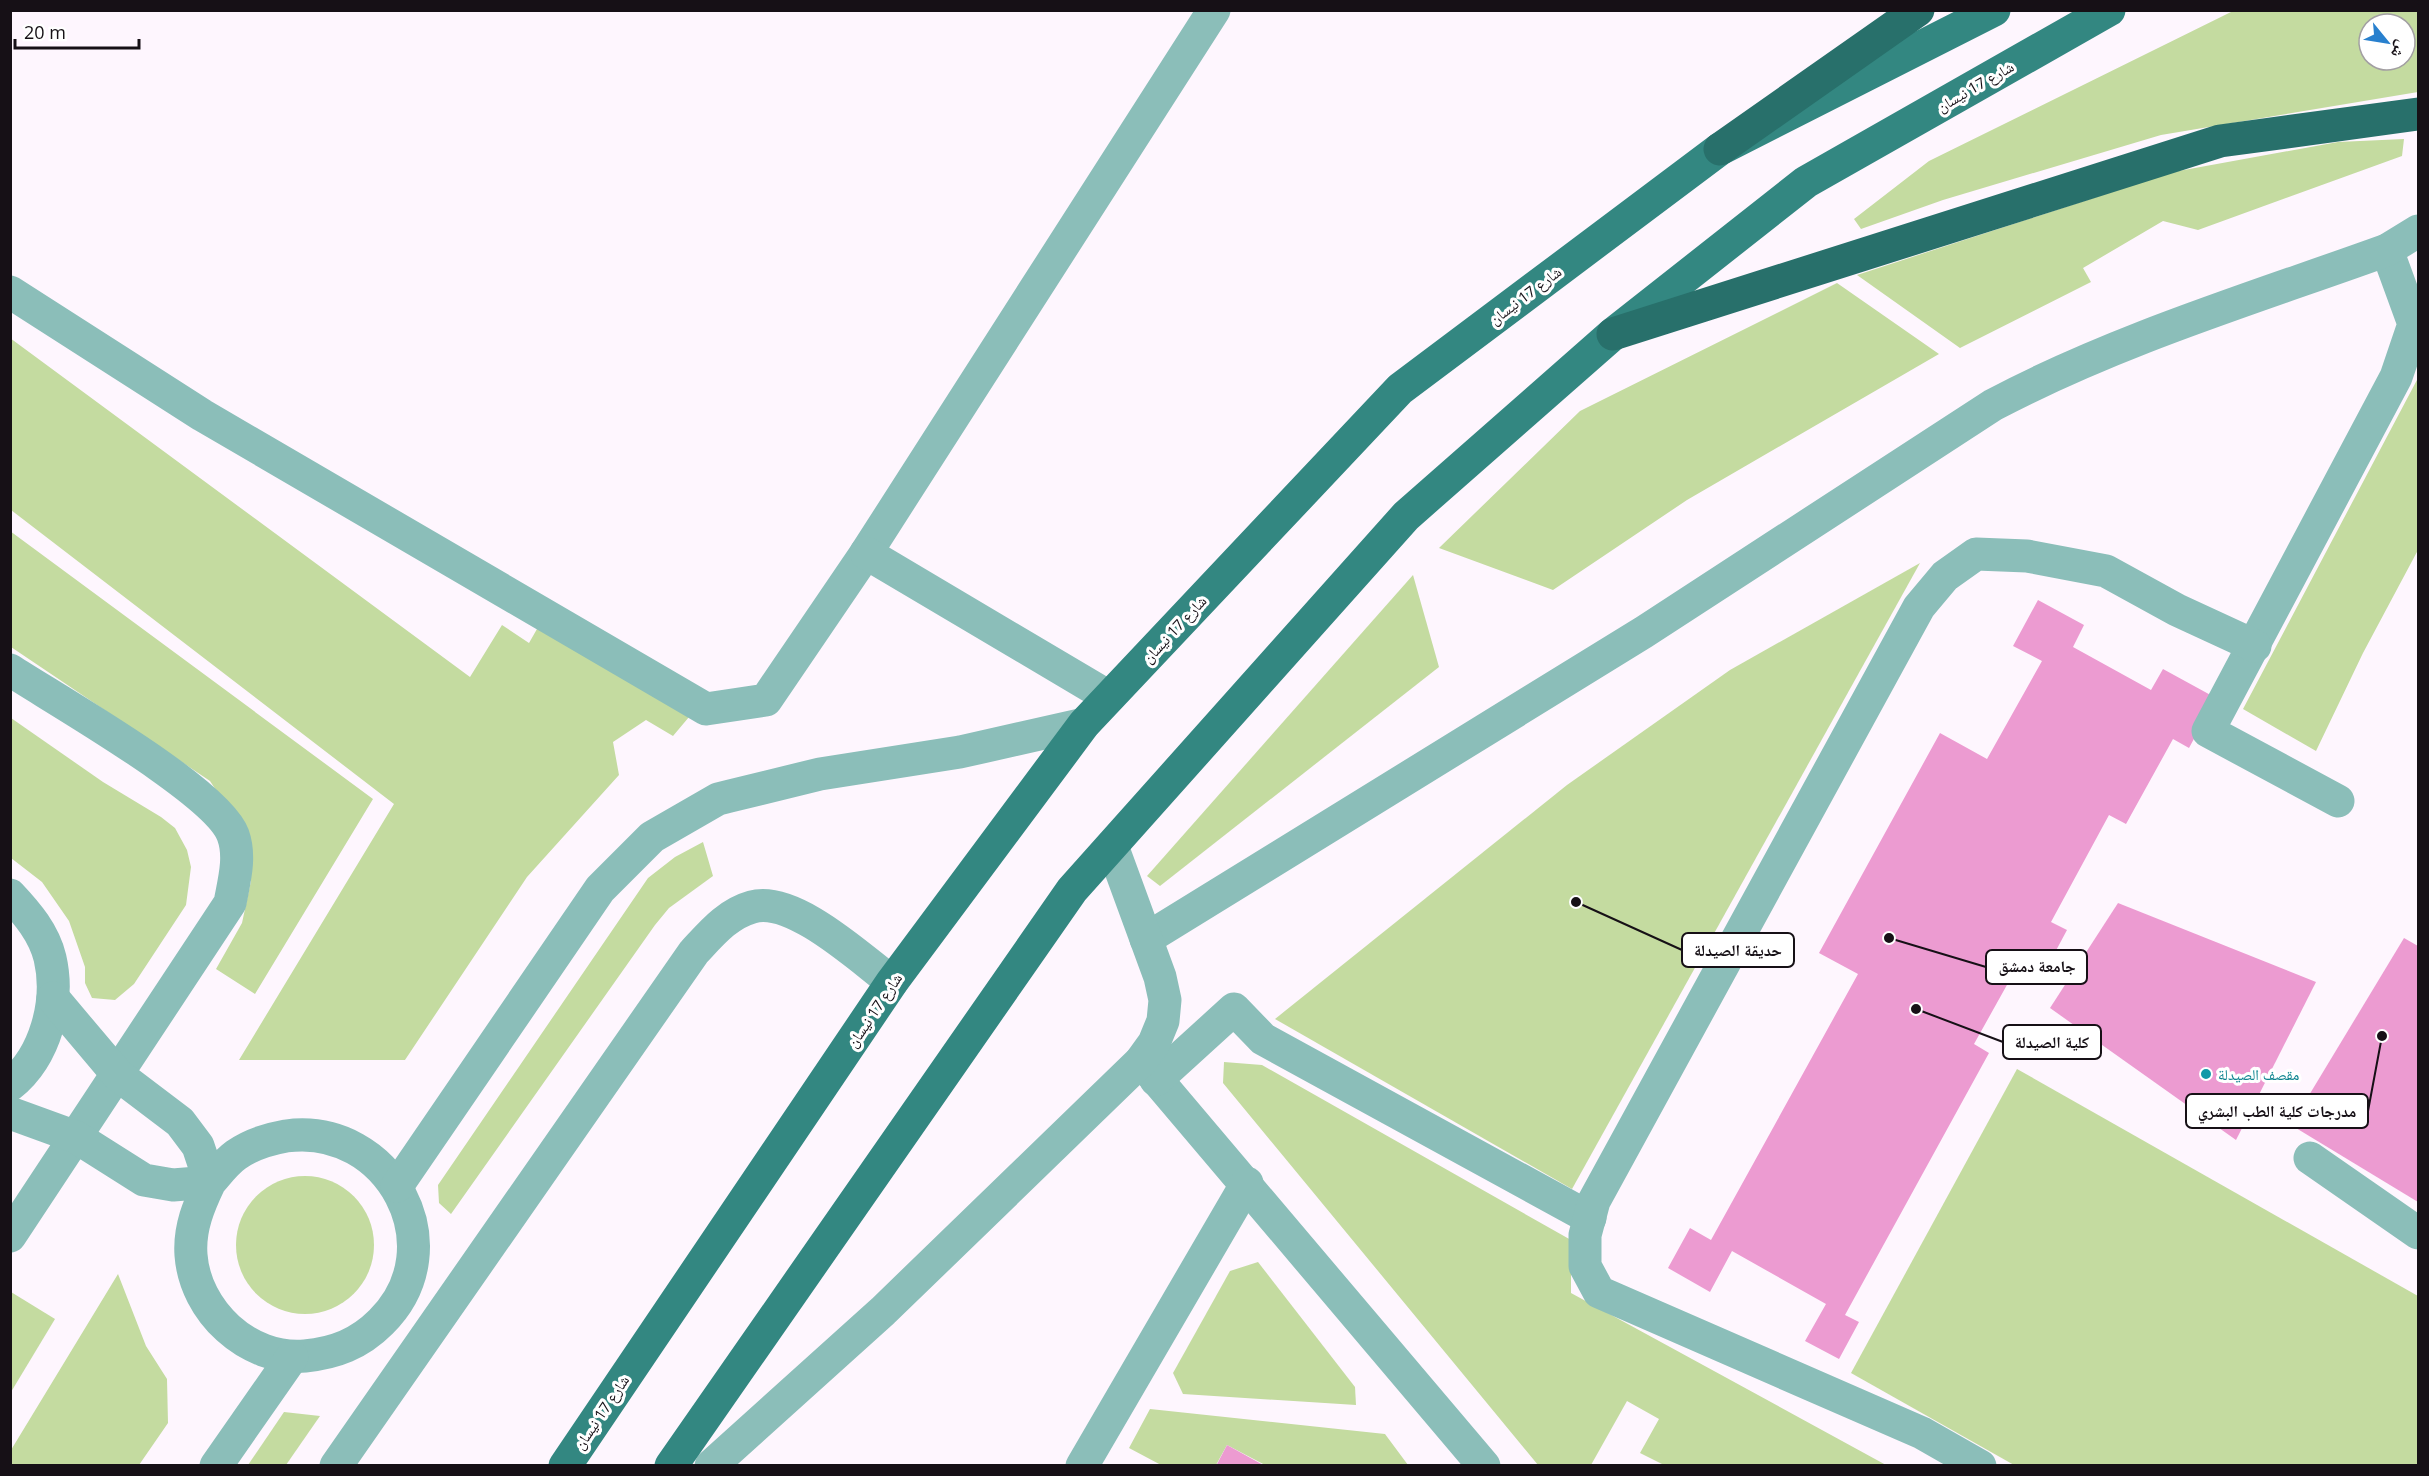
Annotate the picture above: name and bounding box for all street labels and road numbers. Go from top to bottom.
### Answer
street label: شارع 17 نيسان [1933,56,2018,117]
street label: شارع 17 نيسان [1485,261,1566,330]
street label: شارع 17 نيسان [1138,591,1211,668]
street label: شارع 17 نيسان [842,969,907,1052]
street label: شارع 17 نيسان [569,1371,634,1454]

